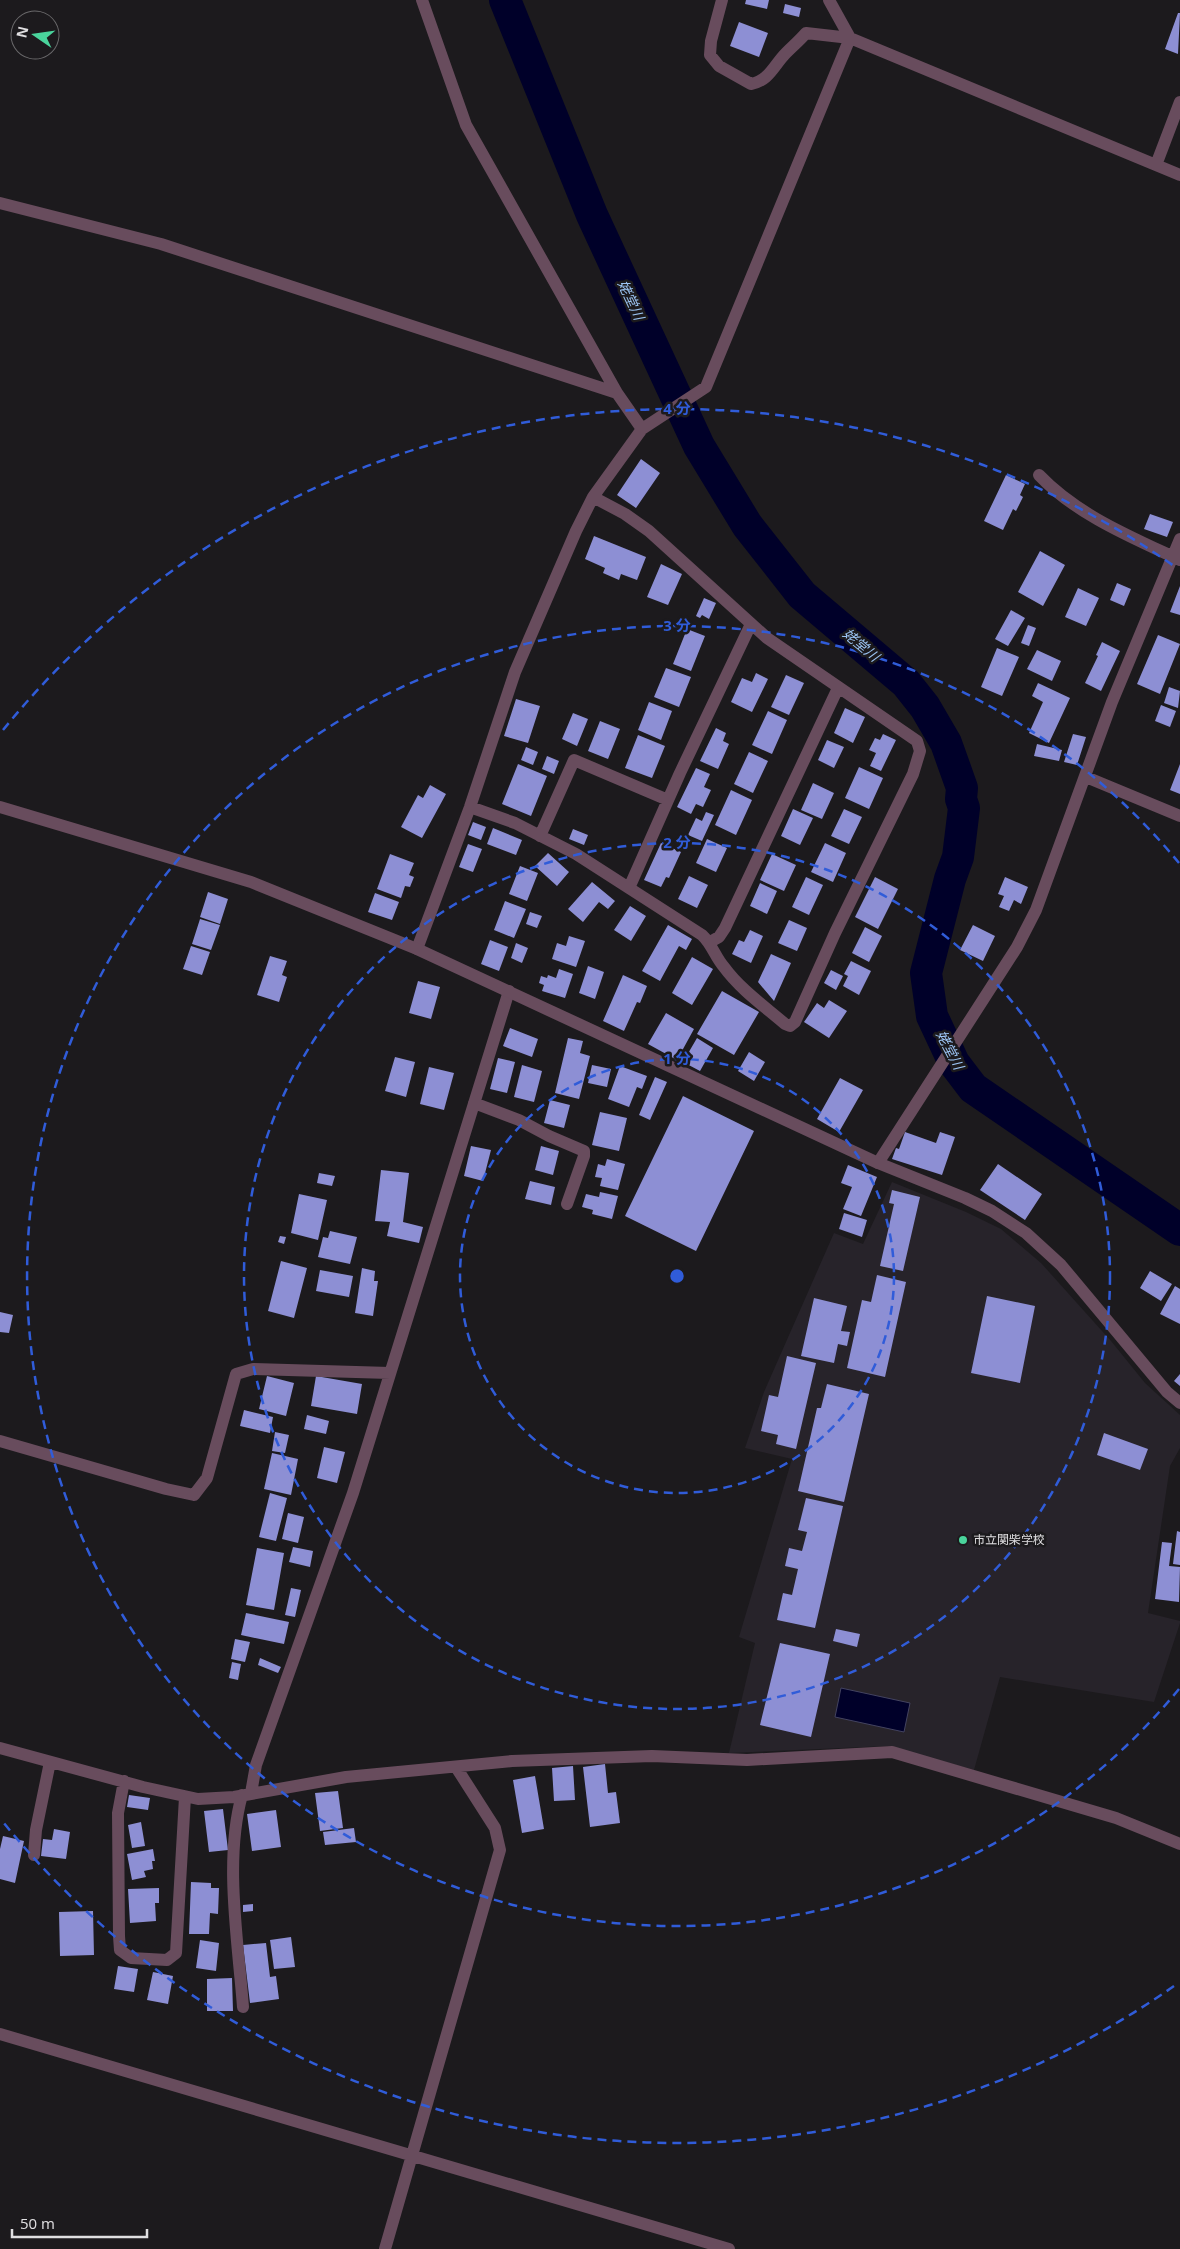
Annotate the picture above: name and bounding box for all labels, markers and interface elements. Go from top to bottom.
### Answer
north arrow [10,10,60,60]
text: N [11,24,32,40]
water label: 姥堂川 [614,277,650,325]
text: 4 分 [663,398,691,418]
text: 3 分 [663,615,691,635]
water label: 姥堂川 [839,624,885,667]
text: 2 分 [663,832,691,852]
water label: 姥堂川 [932,1027,970,1075]
text: 1 分 [663,1048,691,1068]
centre of rings [668,1267,686,1285]
place label: 市立関柴学校 [973,1531,1045,1548]
marker: 市立関柴学校 [957,1534,969,1546]
scale bar [12,2206,148,2238]
text: 50 m [20,2213,55,2233]

